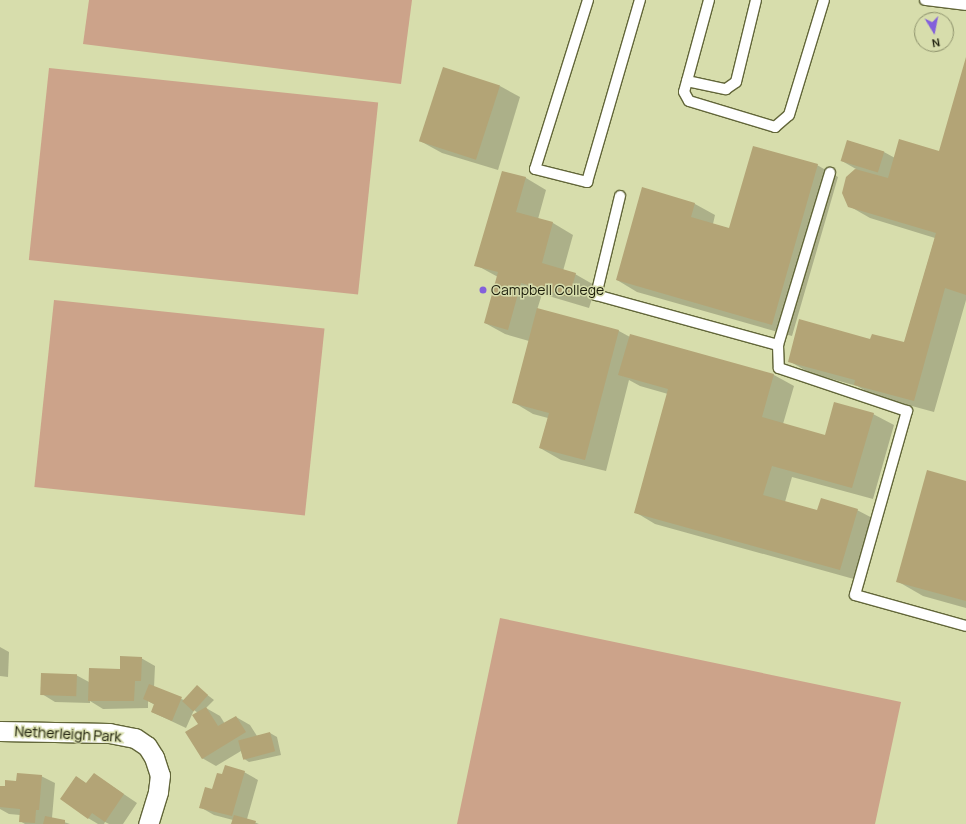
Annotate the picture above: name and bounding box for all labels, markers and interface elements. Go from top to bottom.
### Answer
north arrow [914,12,954,52]
text: N [931,35,941,51]
place label: Campbell College [491,282,604,298]
marker: Campbell College [478,285,488,295]
street label: Netherleigh Park [14,723,122,745]

